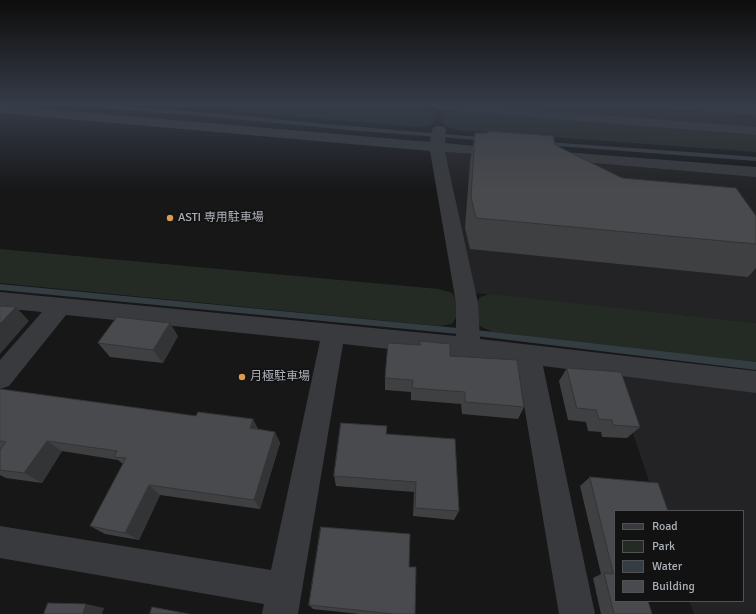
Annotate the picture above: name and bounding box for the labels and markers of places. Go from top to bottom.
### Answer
place label: ASTI 専用駐車場 [178,211,264,225]
marker: ASTI 専用駐車場 [165,213,175,223]
place label: 月極駐車場 [250,370,310,384]
marker: 月極駐車場 [237,372,247,382]

